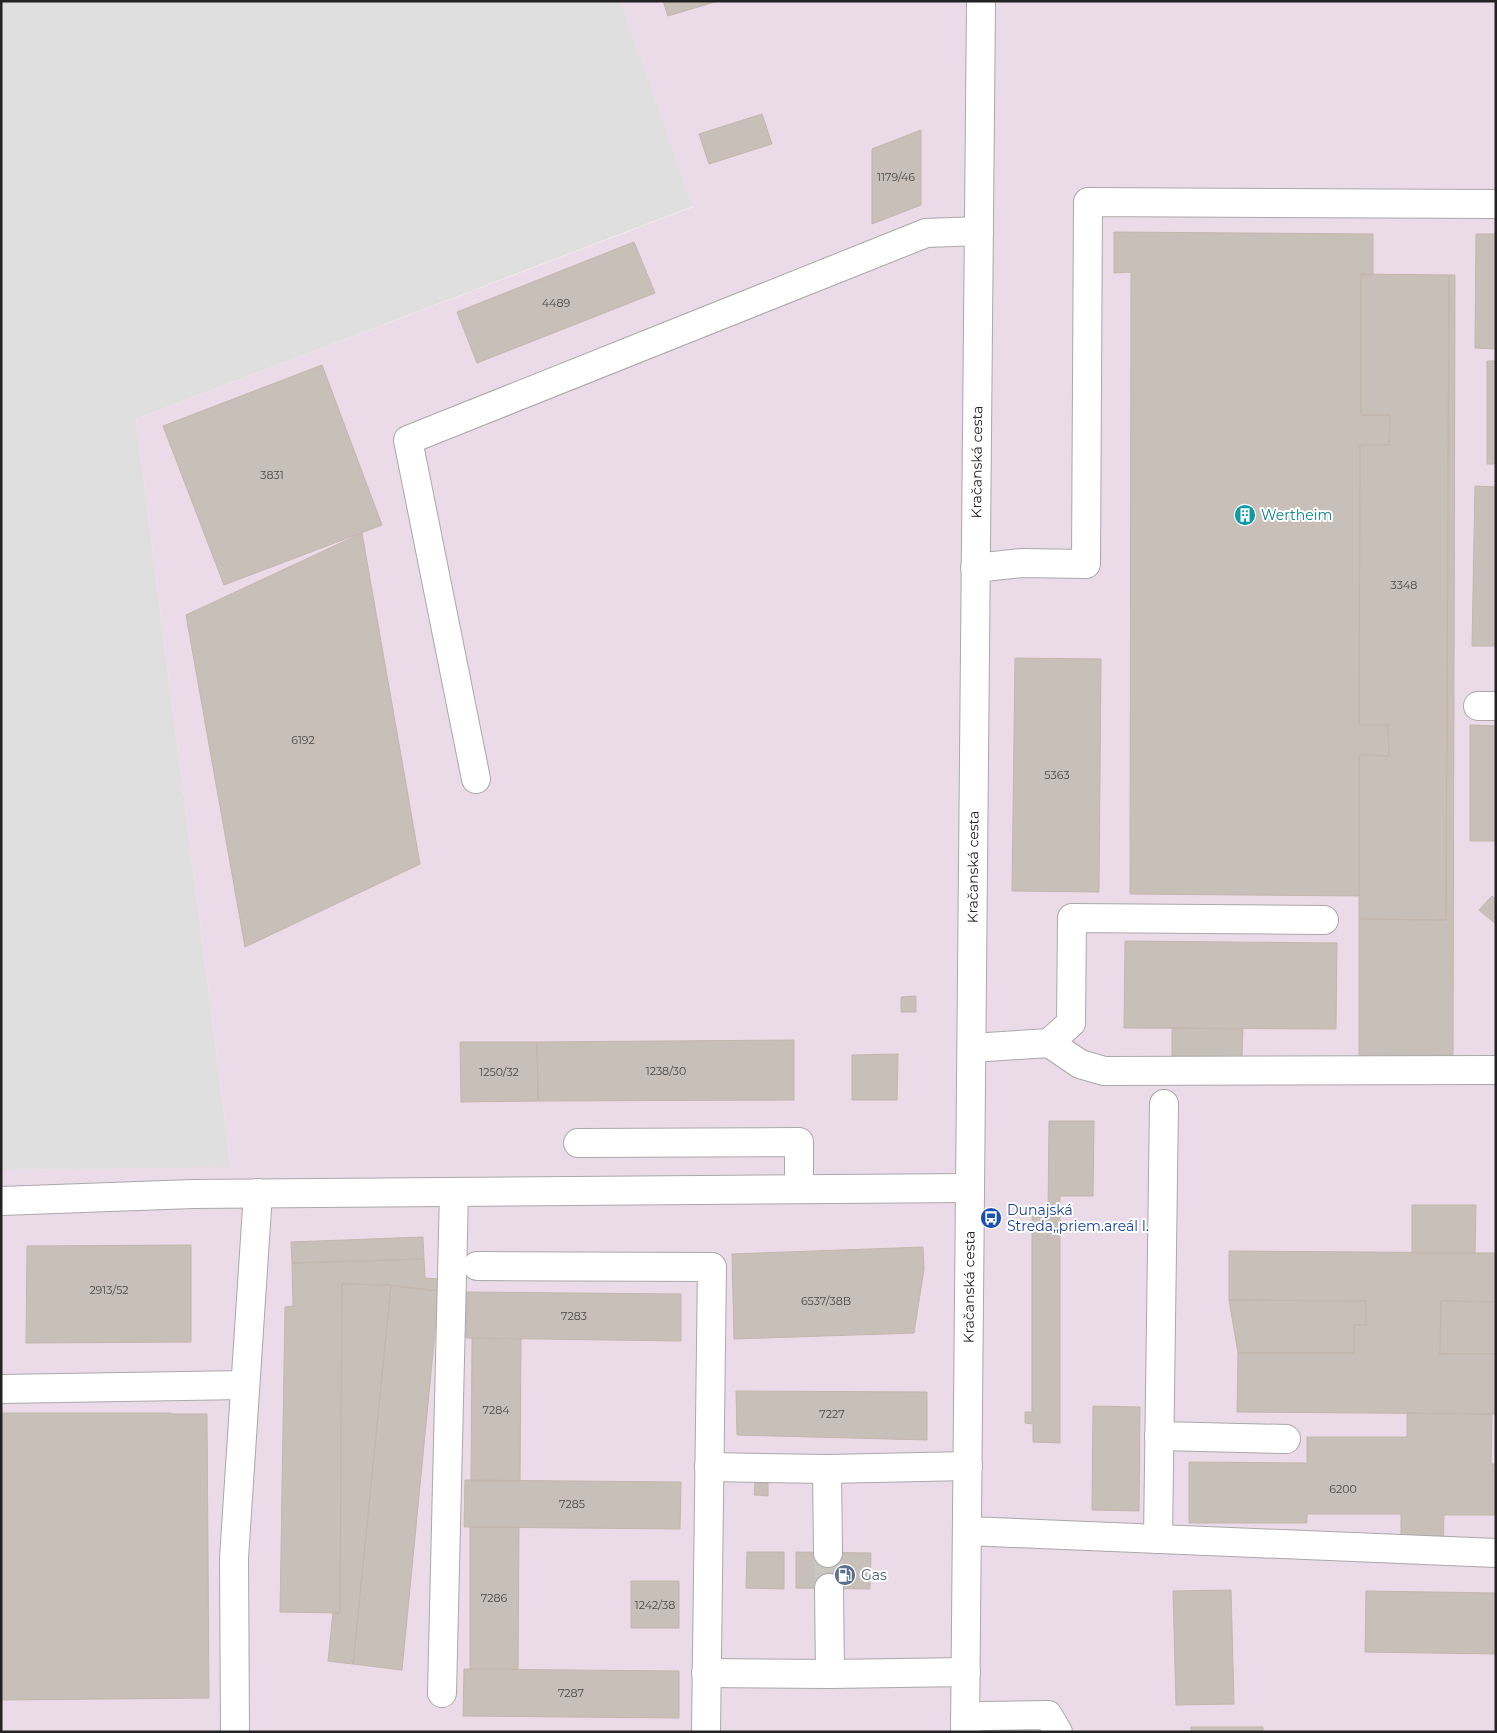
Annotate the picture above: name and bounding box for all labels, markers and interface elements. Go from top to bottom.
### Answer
house number: 1179/46 [877,170,915,184]
house number: 4489 [542,296,570,310]
street label: Kračanská cesta [967,406,986,518]
house number: 3831 [260,468,284,482]
building icon: Wertheim [1233,503,1257,527]
place label: Wertheim [1261,506,1332,524]
house number: 3348 [1391,578,1417,592]
house number: 6192 [291,733,315,747]
house number: 5363 [1044,768,1070,782]
street label: Kračanská cesta [963,811,983,923]
house number: 1238/30 [646,1064,686,1078]
house number: 1250/32 [479,1065,519,1079]
place label: Dunajská Streda,,priem.areál I. [1007,1201,1149,1235]
bus stop icon: Dunajská Streda,,priem.areál I. [979,1206,1003,1230]
street label: Kračanská cesta [960,1231,979,1343]
house number: 2913/52 [89,1283,129,1297]
house number: 6537/38B [801,1294,851,1308]
house number: 7283 [561,1309,587,1323]
house number: 7284 [482,1403,510,1417]
house number: 7227 [819,1407,845,1421]
house number: 6200 [1329,1482,1357,1496]
house number: 7285 [559,1497,585,1511]
fuel station icon: Gas [833,1563,857,1587]
place label: Gas [861,1566,887,1584]
house number: 7286 [481,1591,508,1605]
house number: 1242/38 [635,1598,675,1612]
house number: 7287 [558,1686,584,1700]

